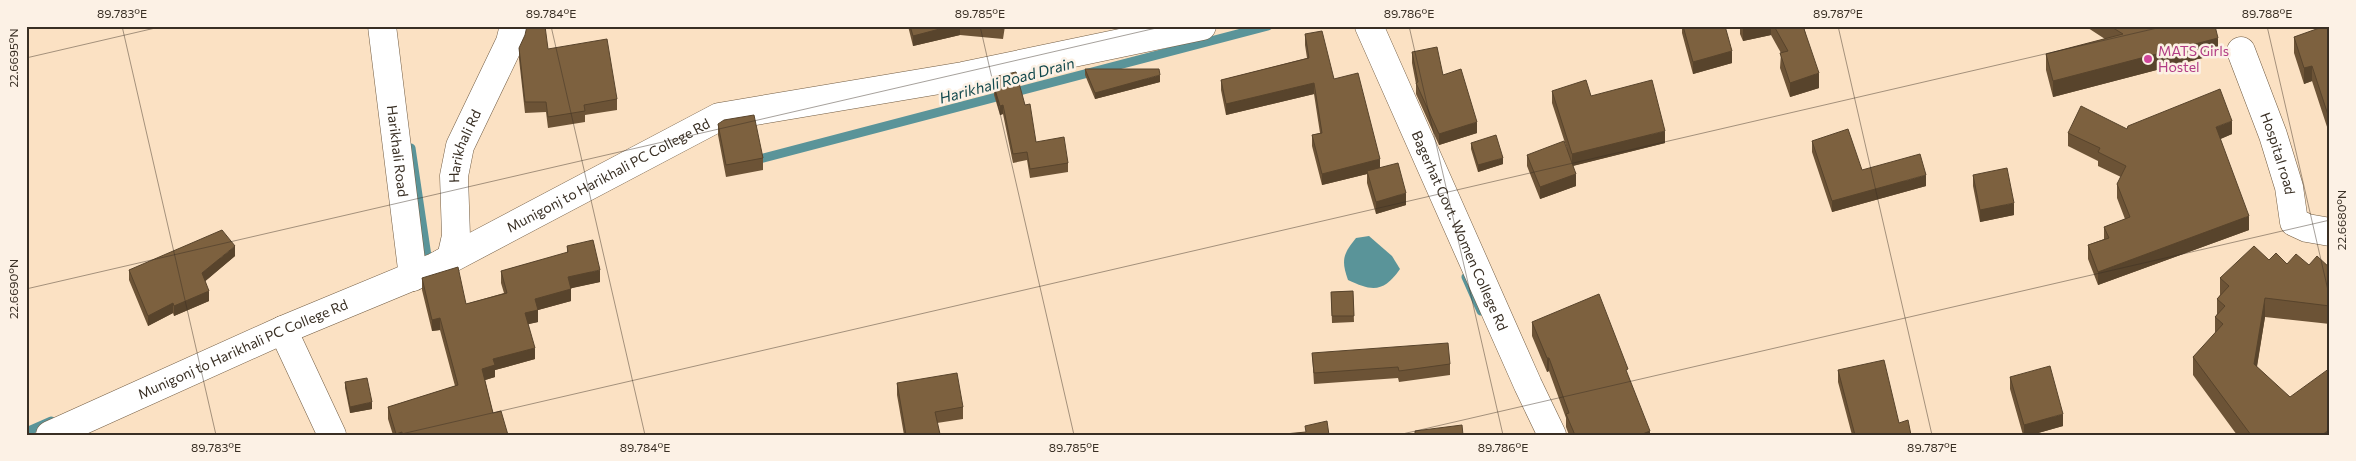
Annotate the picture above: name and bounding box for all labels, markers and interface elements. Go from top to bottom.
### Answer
text: 89.783°E [97,6,147,20]
text: 89.784°E [526,6,576,20]
text: 89.785°E [955,6,1005,20]
text: 89.786°E [1384,6,1434,20]
text: 89.787°E [1813,6,1863,20]
text: 89.788°E [2242,6,2292,20]
text: 22.6695°N [6,28,20,88]
place label: MATS Girls Hostel [2158,42,2229,75]
water label: Harikhali Road Drain [937,53,1076,107]
marker: MATS Girls Hostel [2142,53,2154,65]
street label: Harikhali Road [384,104,412,198]
street label: Harikhali Rd [445,107,484,183]
street label: Hospital road [2257,110,2299,196]
street label: Munigonj to Harikhali PC College Rd [503,114,713,236]
street label: Bagerhat Govt. Women College Rd [1408,128,1512,333]
text: 22.6680°N [2334,190,2348,250]
text: 22.6690°N [6,259,20,319]
street label: Munigonj to Harikhali PC College Rd [135,295,350,402]
text: 89.783°E [191,440,241,454]
text: 89.784°E [620,440,670,454]
text: 89.785°E [1049,440,1099,454]
text: 89.786°E [1478,440,1528,454]
text: 89.787°E [1907,440,1957,454]

